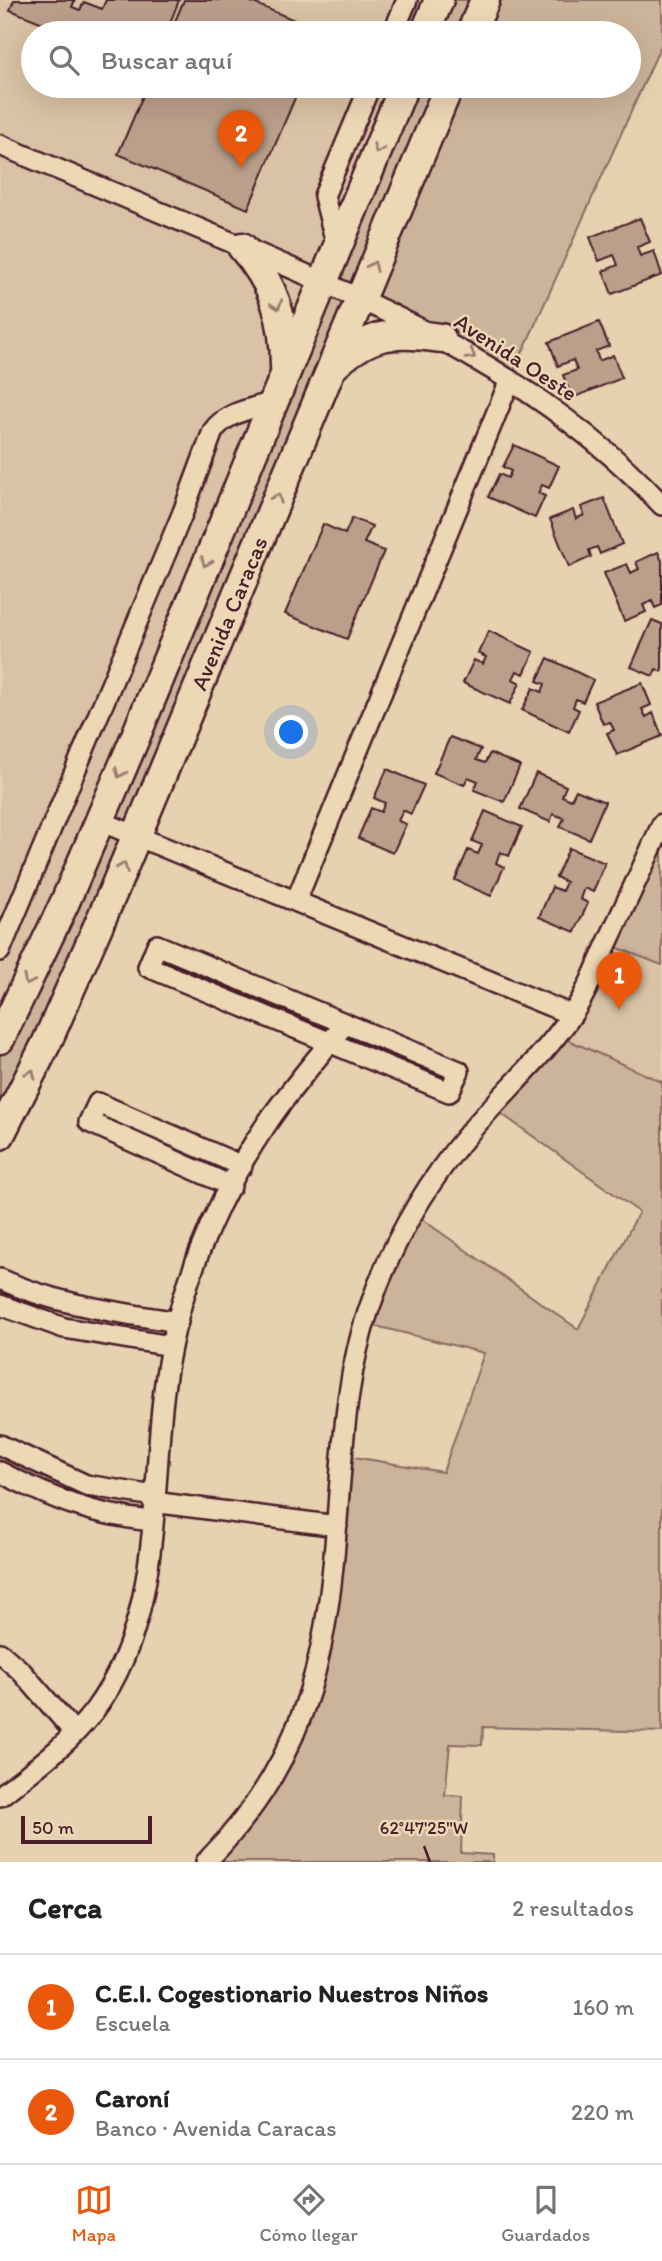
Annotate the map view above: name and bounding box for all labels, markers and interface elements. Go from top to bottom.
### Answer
search box [21,21,641,98]
icon: search [45,41,83,79]
text: Buscar aquí [101,44,232,76]
pin: 2 [218,110,264,168]
one-way arrow [372,142,386,154]
one-way arrow [365,260,379,272]
one-way arrow [269,298,283,310]
street label: Avenida Oeste [449,307,583,407]
one-way arrow [464,347,477,360]
one-way arrow [269,493,283,506]
street label: Avenida Caracas [185,532,274,694]
one-way arrow [200,556,214,568]
your location [274,715,308,749]
one-way arrow [114,766,128,778]
one-way arrow [115,861,129,873]
pin: 1 [596,952,642,1010]
one-way arrow [23,974,37,986]
one-way arrow [22,1069,36,1081]
scale bar [21,1813,152,1845]
text: 50 m [32,1816,74,1839]
text: 62°47'25"W [380,1817,468,1839]
text: Cerca [28,1889,102,1926]
text: 2 resultados [512,1894,634,1922]
text: C.E.I. Cogestionario Nuestros Niños [95,1977,488,2009]
text: 1 [46,1993,56,2021]
text: 160 m [572,1993,634,2021]
text: Escuela [95,2009,171,2037]
text: Caroní [95,2082,169,2114]
text: 2 [45,2098,57,2126]
text: 220 m [571,2098,634,2126]
text: Banco · Avenida Caracas [95,2114,337,2142]
tab: Mapa [72,2181,116,2246]
tab: Cómo llegar [259,2181,358,2246]
tab: Guardados [501,2181,590,2246]

